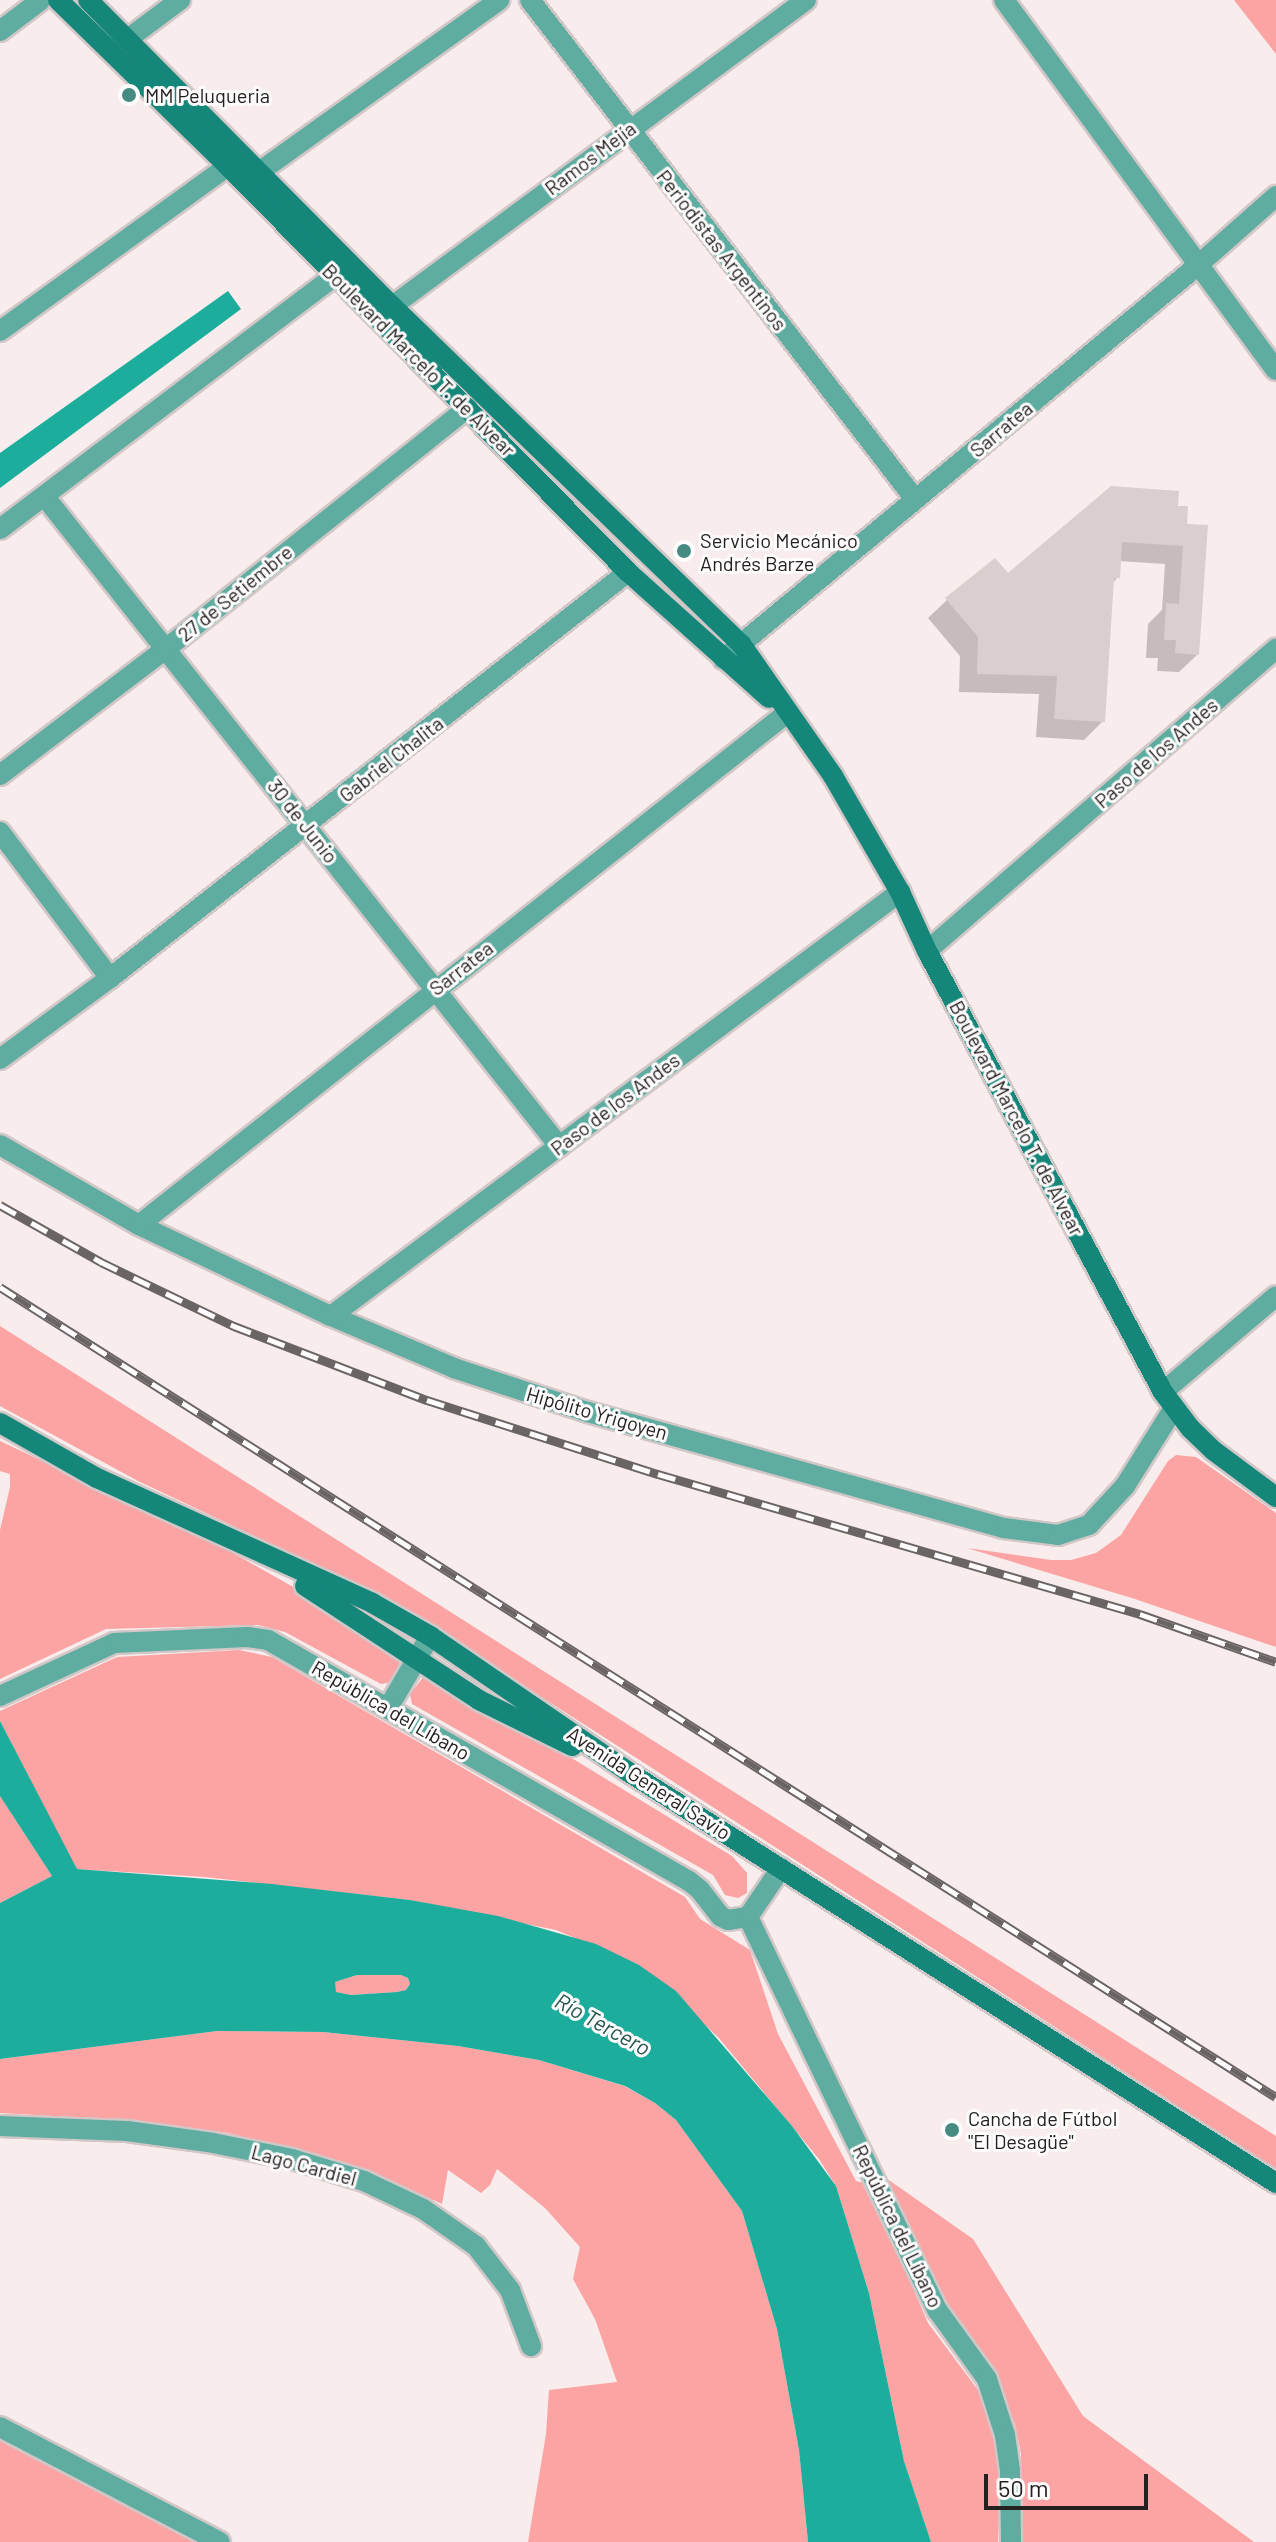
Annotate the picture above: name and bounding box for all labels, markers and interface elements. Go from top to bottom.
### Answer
place label: MM Peluqueria [145,83,270,107]
marker: MM Peluqueria [120,86,138,104]
street label: Ramos Mejía [540,116,640,200]
street label: Periodistas Argentinos [652,165,792,335]
street label: Boulevard Marcelo T. de Alvear [318,259,520,461]
street label: Sarratea [965,396,1037,462]
place label: Servicio Mecánico Andrés Barze [700,528,858,575]
street label: 27 de Setiembre [173,540,297,646]
marker: Servicio Mecánico Andrés Barze [675,542,693,560]
street label: Paso de los Andes [1090,693,1222,813]
street label: Gabriel Chalita [334,711,448,807]
street label: 30 de Junio [263,774,343,868]
street label: Sarratea [424,936,498,1000]
street label: Boulevard Marcelo T. de Alvear [945,996,1089,1240]
street label: Paso de los Andes [546,1048,684,1160]
street label: Hipólito Yrigoyen [524,1381,670,1445]
street label: República del Líbano [308,1655,474,1765]
street label: Avenida General Savio [563,1721,735,1845]
water label: Río Tercero [551,1987,655,2061]
place label: Cancha de Fútbol "El Desagüe" [968,2106,1117,2153]
marker: Cancha de Fútbol "El Desagüe" [943,2121,961,2139]
street label: Lago Cardiel [249,2139,359,2191]
street label: República del Líbano [848,2141,948,2311]
scale bar [988,2458,1152,2508]
text: 50 m [998,2473,1049,2502]

